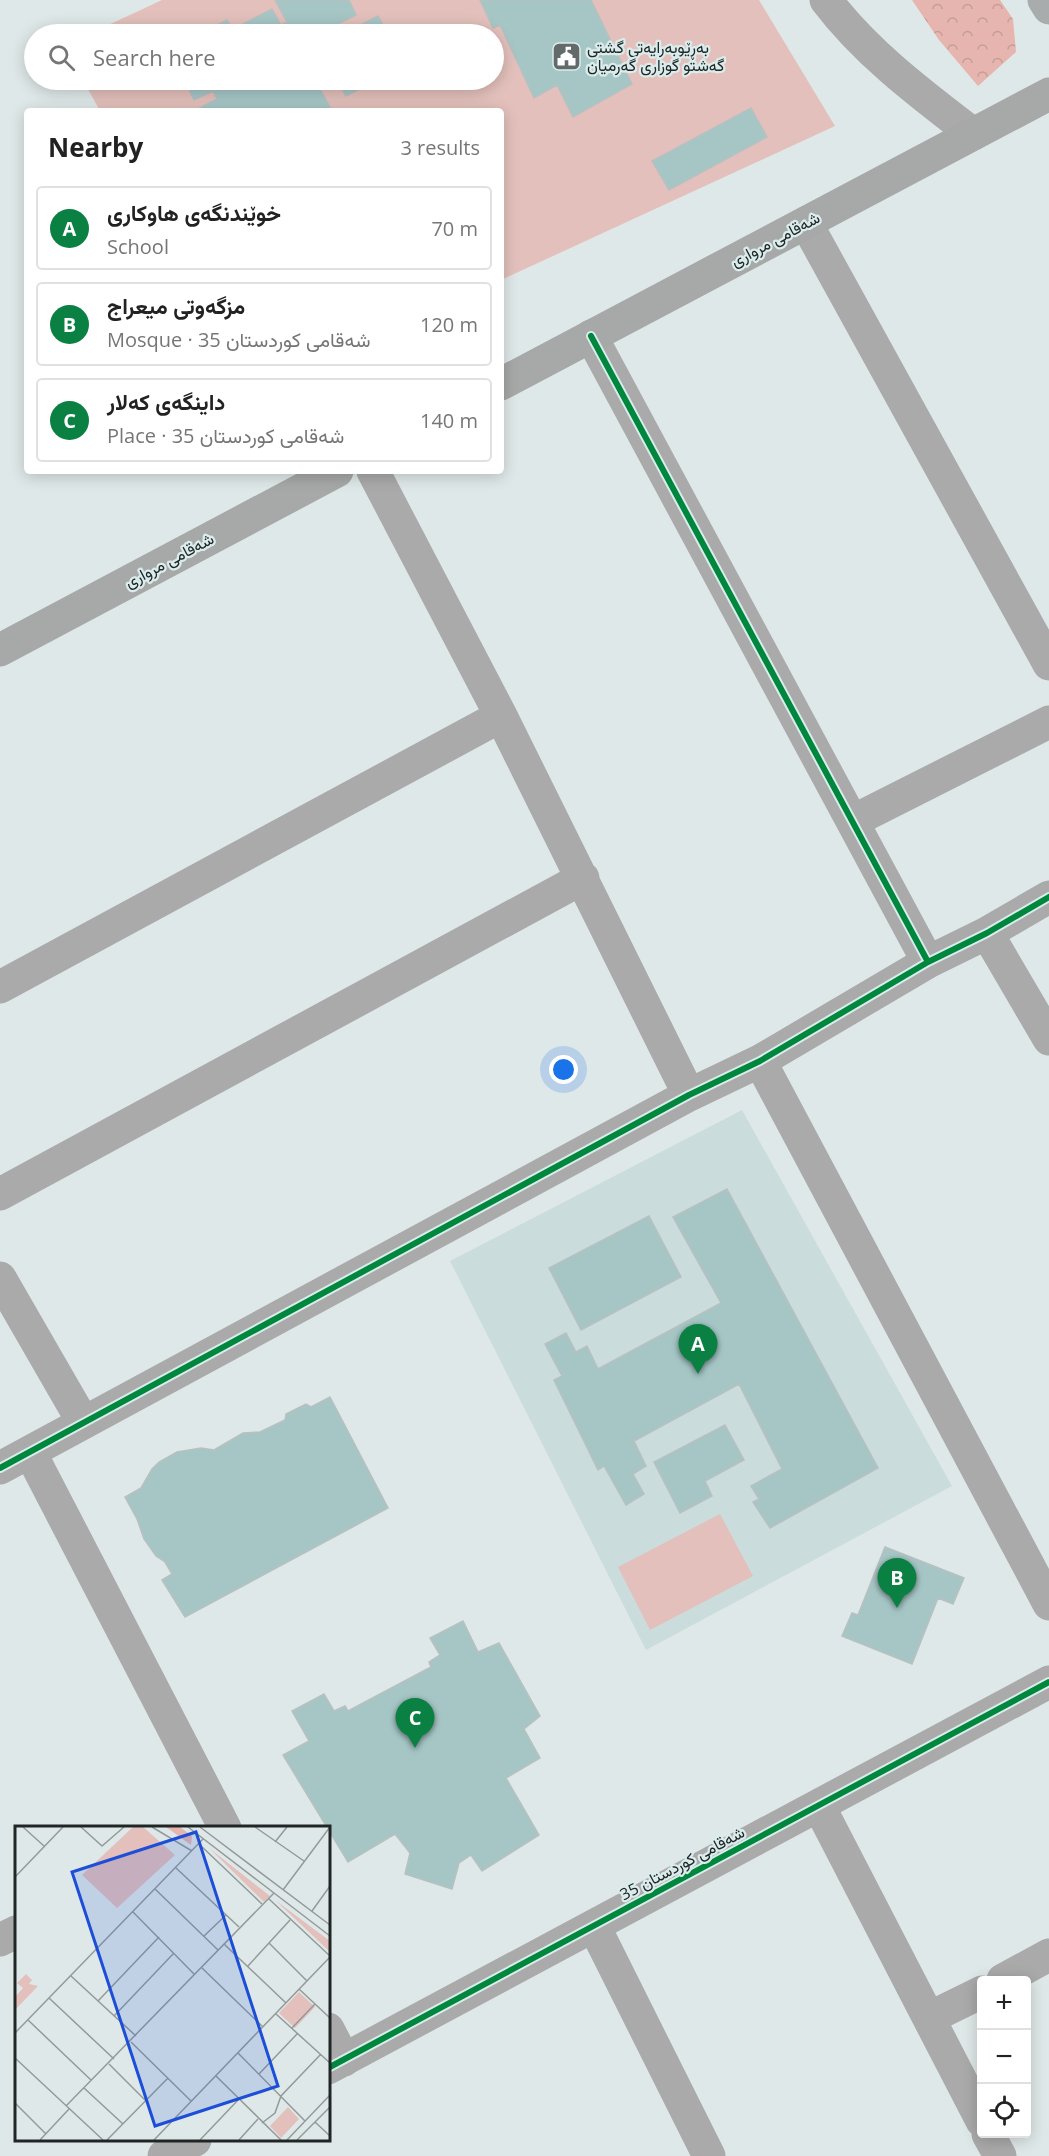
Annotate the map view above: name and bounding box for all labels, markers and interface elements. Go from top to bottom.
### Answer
search box [24,24,504,90]
place label: بەڕێوبەرایەتی گشتی گەشتو گوزاری گەرمیان [587,36,724,76]
public building icon: بەڕێوبەرایەتی گشتی گەشتو گوزاری گەرمیان [550,40,582,72]
icon: search [45,41,78,74]
text: Search here [93,42,216,72]
text: Nearby [48,129,143,165]
text: 3 results [400,134,480,161]
text: خوێندنگەی هاوکاری [107,197,281,227]
street label: شەقامی مرواری [727,206,823,272]
text: A [63,215,76,242]
text: 70 m [431,215,478,242]
text: School [107,233,169,260]
text: مزگەوتی میعراج [107,290,245,320]
text: B [63,311,76,338]
text: 120 m [420,311,478,338]
text: Mosque · شەقامی کوردستان 35 [107,326,371,353]
text: داینگەی کەلار [107,386,225,416]
text: C [63,407,76,434]
text: 140 m [420,407,478,434]
text: Place · شەقامی کوردستان 35 [107,422,344,449]
street label: شەقامی مرواری [121,527,217,593]
your location [549,1055,578,1084]
pin: A [678,1324,718,1374]
pin: B [878,1558,916,1608]
pin: C [396,1698,434,1748]
street label: شەقامی کوردستان 35 [616,1821,748,1905]
inset map [15,1826,330,2141]
map controls [977,1976,1031,2138]
button: + [977,1976,1031,2030]
button: − [977,2030,1031,2084]
button: locate [977,2084,1031,2138]

